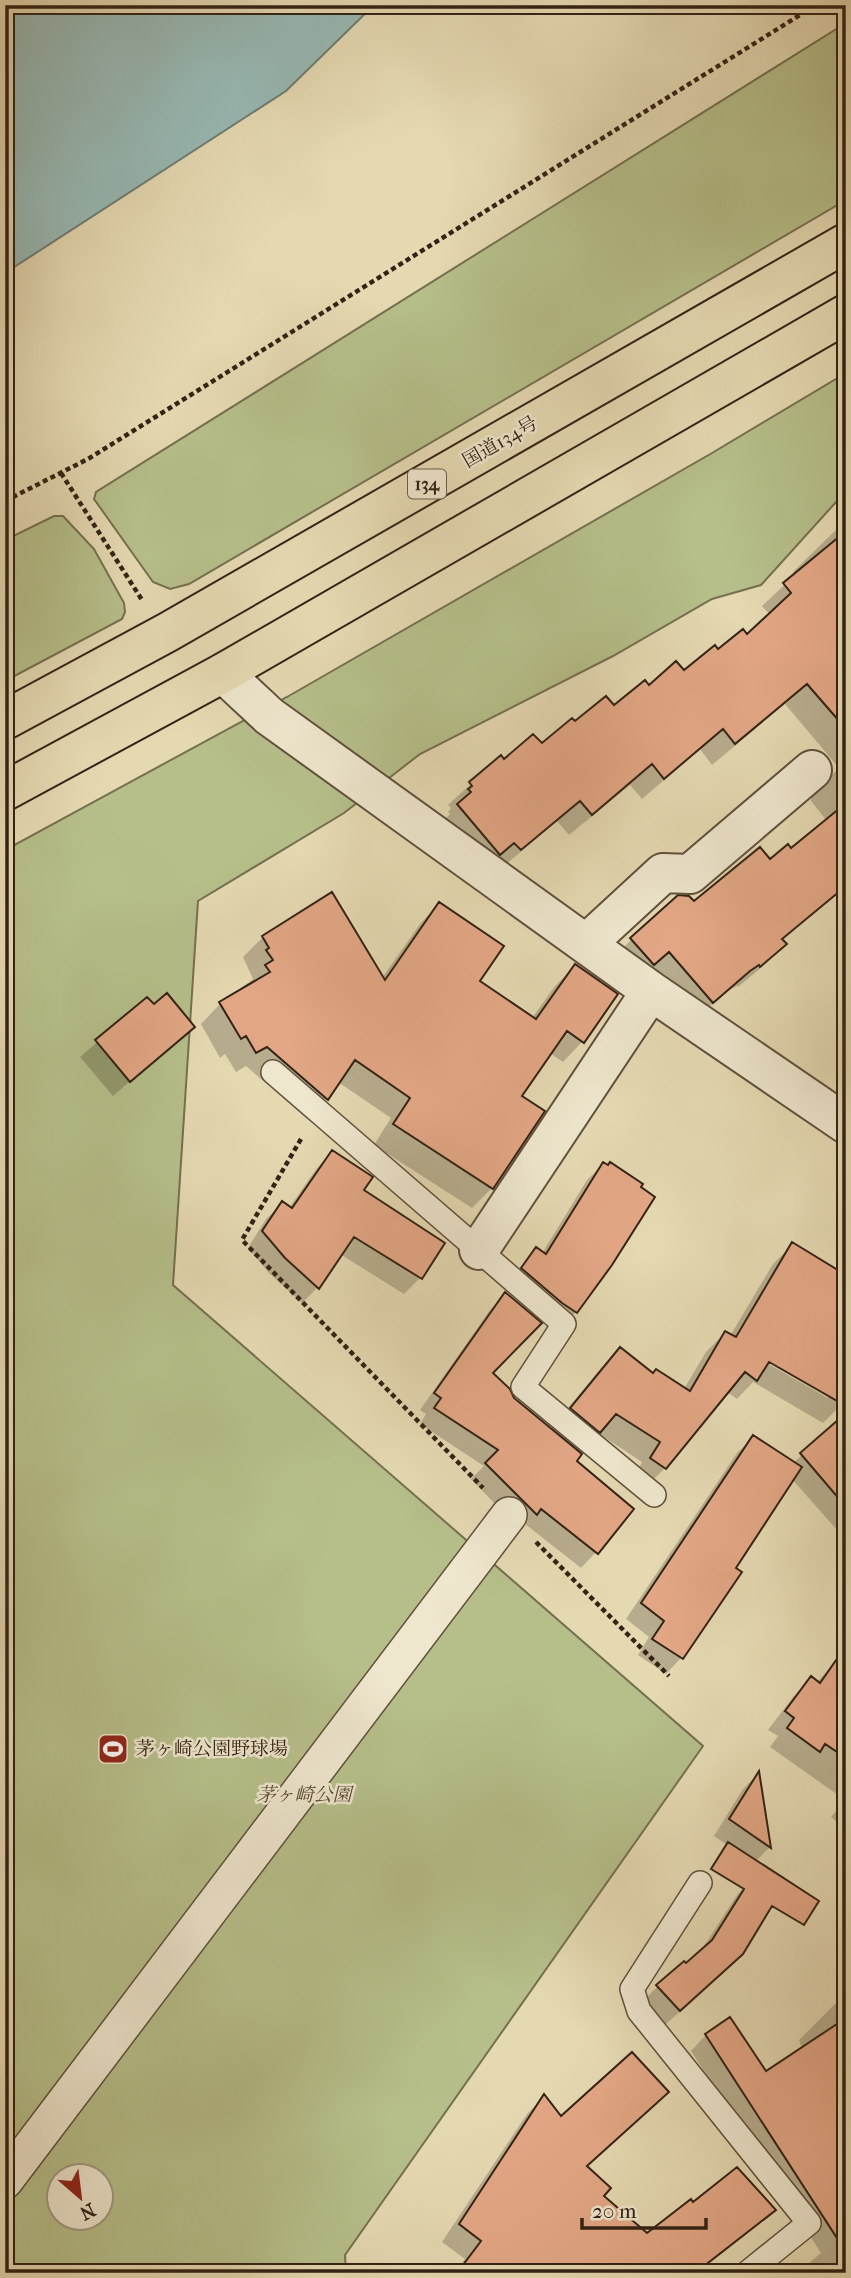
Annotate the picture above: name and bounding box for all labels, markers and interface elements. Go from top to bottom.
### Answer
street label: 国道134号 [459,412,541,472]
road number: 134 [408,470,446,498]
sports icon: 茅ヶ崎公園野球場 [96,1732,130,1766]
place label: 茅ヶ崎公園野球場 [136,1738,288,1760]
park label: 茅ヶ崎公園 [256,1784,354,1806]
north arrow [46,2162,116,2232]
scale bar [582,2187,706,2231]
text: N [75,2198,99,2224]
text: 20 m [592,2199,637,2223]

